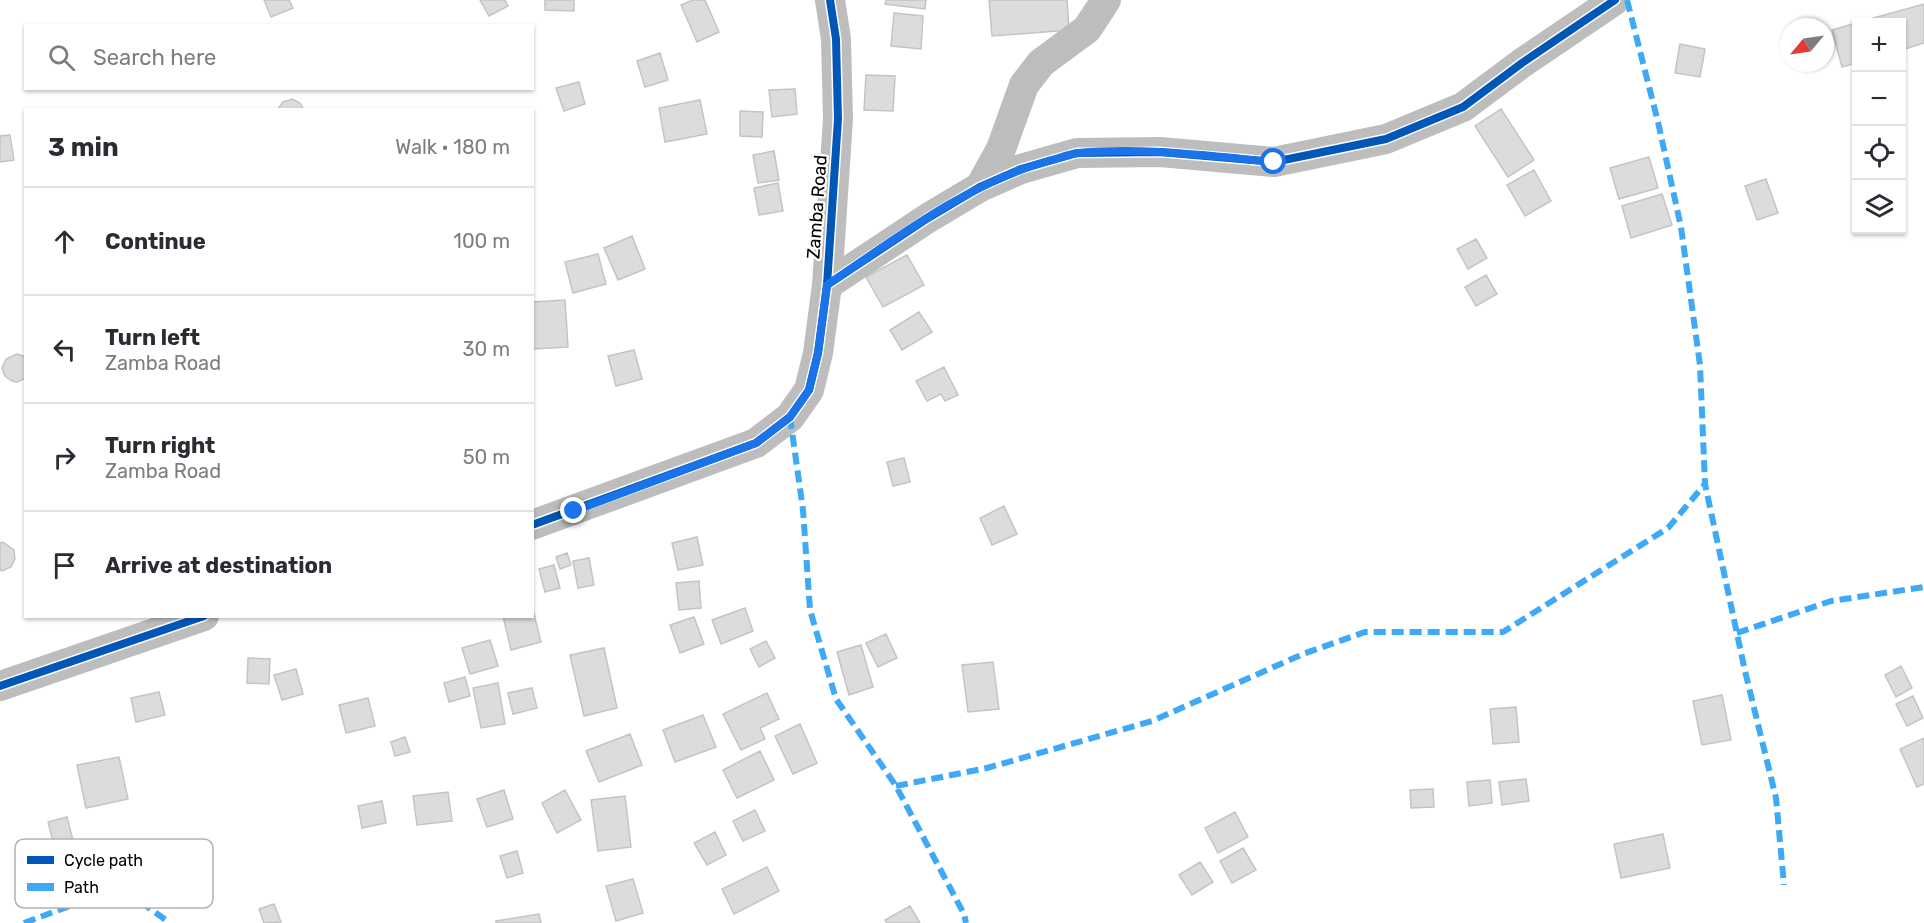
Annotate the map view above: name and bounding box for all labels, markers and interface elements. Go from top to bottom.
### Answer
north arrow [1780,18,1834,72]
map controls [1852,18,1906,234]
button: + [1852,18,1906,72]
search box [24,24,534,90]
icon: search [45,41,78,74]
text: Search here [93,44,216,71]
button: − [1852,72,1906,126]
button: locate [1852,126,1906,180]
text: 3 min [48,132,119,163]
text: Walk · 180 m [395,135,510,159]
route start [1260,148,1286,174]
street label: Zamba Road [802,154,832,260]
button: layers [1852,180,1906,234]
icon: ahead [48,225,81,258]
text: Continue [105,228,206,255]
text: 100 m [453,229,510,253]
text: Turn left [105,324,200,351]
icon: left [48,333,81,366]
text: 30 m [463,337,510,361]
text: Zamba Road [105,351,221,375]
text: Turn right [105,432,215,459]
icon: right [48,441,81,474]
text: 50 m [463,445,510,469]
text: Zamba Road [105,459,221,483]
route end [560,497,586,523]
icon: arrive [48,549,81,582]
text: Arrive at destination [105,552,332,579]
legend [15,839,213,908]
text: Cycle path [64,851,143,870]
text: Path [64,878,99,897]

